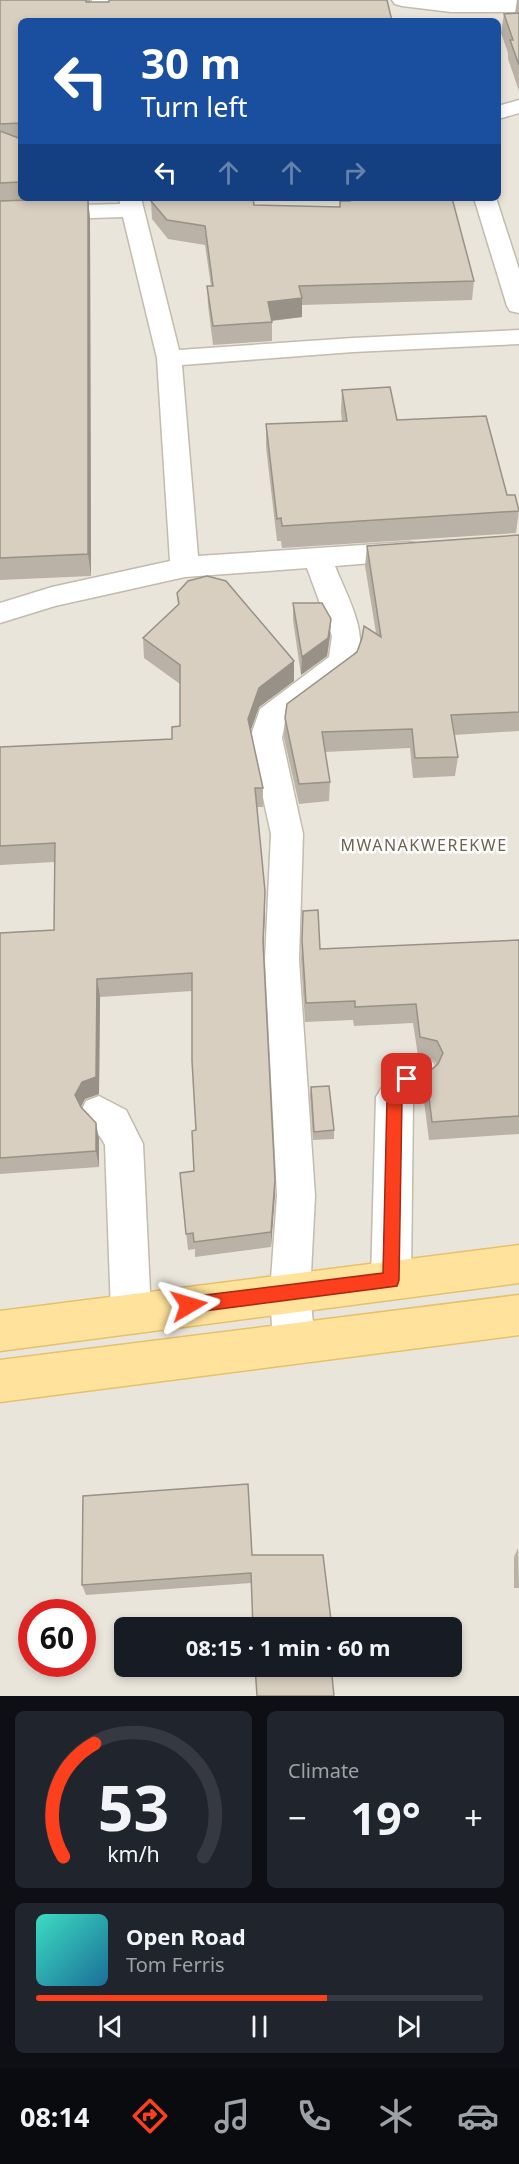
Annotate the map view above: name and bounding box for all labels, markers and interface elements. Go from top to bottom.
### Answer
text: 30 m [141,34,241,91]
icon: left [42,42,120,120]
text: Turn left [141,88,247,125]
icon: left [149,156,182,189]
icon: ahead [212,156,245,189]
icon: ahead [275,156,308,189]
icon: right [338,156,371,189]
district label: MWANAKWEREKWE [340,834,508,856]
pin [381,1053,432,1104]
icon: arrive [390,1062,423,1095]
position arrow [157,1273,221,1337]
speed limit sign: 60 [18,1599,96,1677]
text: 08:15 · 1 min · 60 m [186,1632,390,1662]
text: Climate [288,1757,359,1784]
text: 53 [98,1764,169,1849]
text: 19° [350,1787,421,1848]
text: − [288,1795,307,1840]
text: + [464,1795,483,1840]
text: km/h [107,1839,160,1868]
text: Open Road [126,1921,246,1951]
text: Tom Ferris [126,1951,225,1978]
icon: previous [94,2010,127,2043]
icon: pause [243,2010,276,2043]
icon: next [392,2010,425,2043]
icon: directions [129,2095,171,2137]
icon: music [211,2095,253,2137]
icon: phone [293,2095,335,2137]
icon: climate [375,2095,417,2137]
icon: car [457,2095,499,2137]
text: 08:14 [20,2098,89,2135]

